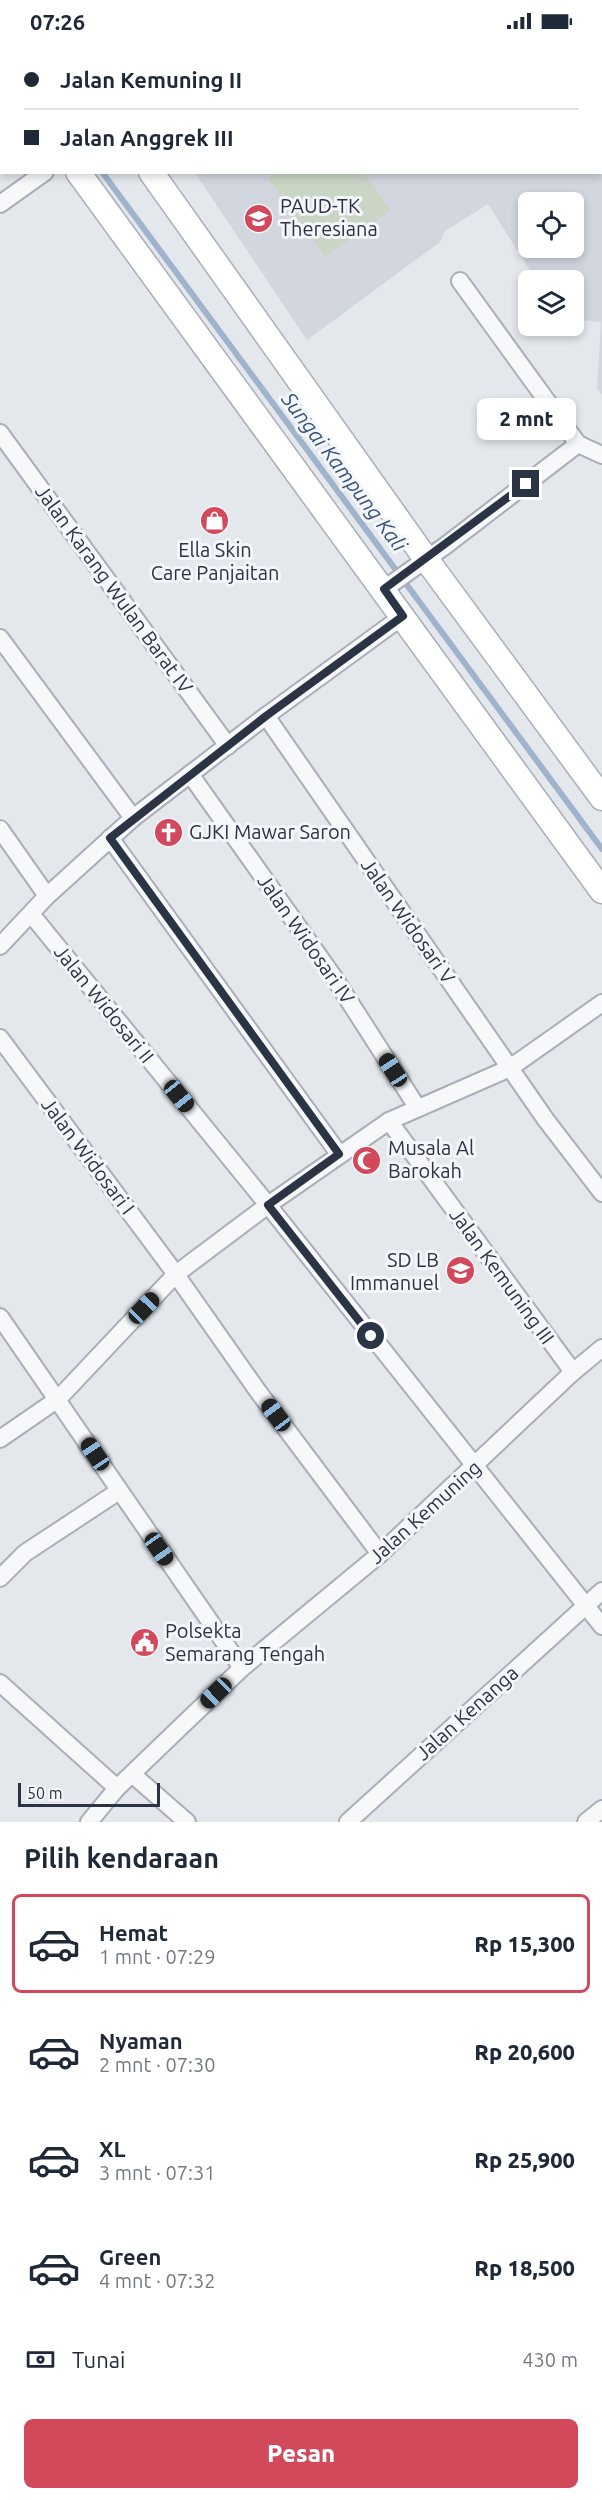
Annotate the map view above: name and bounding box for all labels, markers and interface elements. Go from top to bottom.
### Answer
text: 07:26 [30,9,85,34]
text: Jalan Kemuning II [60,67,242,92]
text: Jalan Anggrek III [60,125,234,150]
map controls [518,192,584,336]
button: locate [518,192,584,258]
place label: PAUD-TK Theresiana [280,194,378,240]
school or university icon: PAUD-TK Theresiana [243,202,275,234]
button: layers [518,270,584,336]
water label: Sungai Kampung Kali [277,386,413,556]
callout: 2 mnt [476,397,576,439]
text: 2 mnt [500,407,553,430]
route end [512,470,539,497]
street label: Jalan Karang Wulan Barat IV [31,480,198,698]
shop icon: Ella Skin Care Panjaitan [199,504,231,536]
place label: Ella Skin Care Panjaitan [151,538,279,584]
church icon: GJKI Mawar Saron [152,816,184,848]
place label: GJKI Mawar Saron [189,820,351,843]
street label: Jalan Widosari V [357,854,460,988]
street label: Jalan Widosari IV [253,870,360,1008]
street label: Jalan Widosari II [50,940,159,1067]
car [376,1050,410,1090]
car [161,1076,197,1116]
street label: Jalan Widosari I [37,1093,140,1219]
place label: Musala Al Barokah [388,1136,474,1182]
mosque icon: Musala Al Barokah [351,1144,383,1176]
street label: Jalan Kemuning III [445,1203,559,1348]
place label: SD LB Immanuel [350,1248,439,1294]
school or university icon: SD LB Immanuel [444,1255,476,1287]
car [125,1289,163,1327]
route start [357,1322,384,1349]
car [258,1395,294,1435]
car [77,1434,113,1474]
street label: Jalan Kemuning [364,1455,485,1568]
car [141,1529,177,1569]
place label: Polsekta Semarang Tengah [165,1619,325,1665]
public building icon: Polsekta Semarang Tengah [128,1627,160,1659]
street label: Jalan Kenanga [411,1661,522,1765]
car [197,1674,235,1712]
scale bar [18,1780,160,1808]
text: 50 m [27,1784,63,1802]
text: Pilih kendaraan [24,1843,219,1873]
icon: car [27,1917,81,1971]
text: Hemat [99,1920,168,1945]
text: Rp 15,300 [474,1931,575,1956]
text: 1 mnt · 07:29 [99,1945,216,1968]
icon: car [27,2025,81,2079]
text: Nyaman [99,2028,183,2053]
text: Rp 20,600 [474,2039,575,2064]
text: 2 mnt · 07:30 [99,2053,216,2076]
icon: car [27,2133,81,2187]
text: XL [99,2136,126,2161]
text: Rp 25,900 [474,2147,575,2172]
text: 3 mnt · 07:31 [99,2161,216,2184]
icon: car [27,2241,81,2295]
text: Green [99,2244,161,2269]
text: Rp 18,500 [474,2255,575,2280]
text: 4 mnt · 07:32 [99,2269,216,2292]
icon: cash [24,2343,57,2376]
text: Tunai [72,2347,125,2372]
text: 430 m [522,2348,578,2371]
button: Pesan [24,2419,578,2488]

